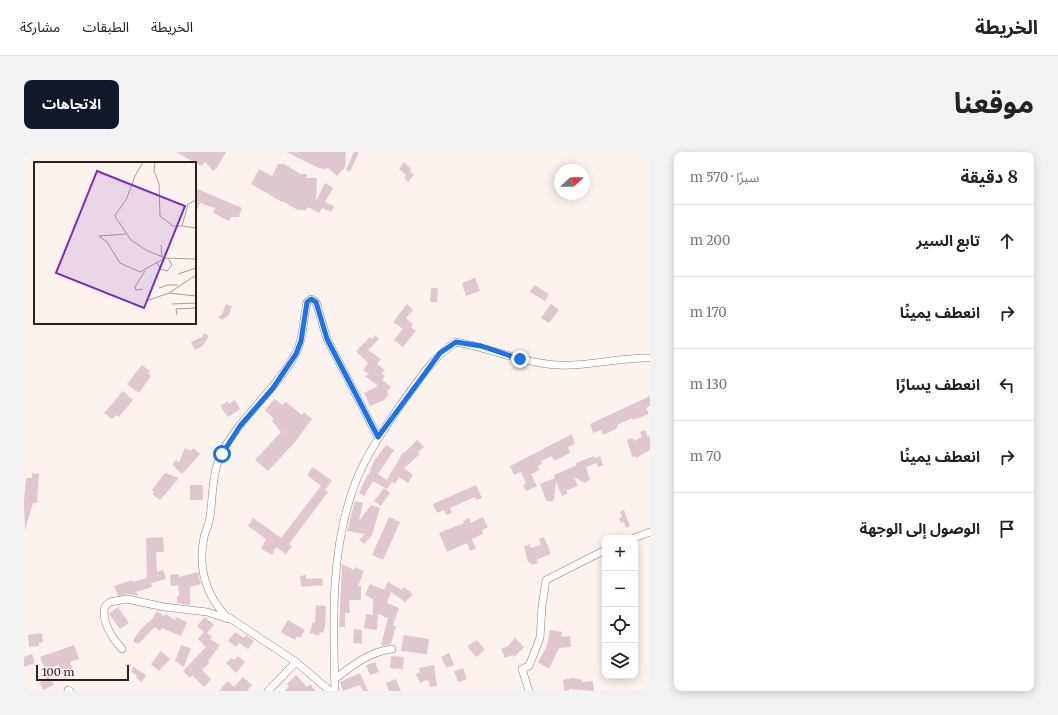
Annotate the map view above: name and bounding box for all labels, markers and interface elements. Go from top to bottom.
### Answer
text: الخريطة [975,15,1038,39]
text: مشاركة [20,18,60,36]
text: الطبقات [82,18,129,36]
text: الخريطة [151,18,193,36]
button: الاتجاهات [24,80,119,129]
text: موقعنا [954,85,1034,121]
inset map [34,162,196,324]
north arrow [554,164,590,200]
text: 8 دقيقة [961,166,1018,188]
text: سيرًا · 570 m [690,169,759,186]
icon: ahead [996,230,1018,252]
text: تابع السير [916,231,980,250]
text: 200 m [690,232,730,249]
icon: right [996,302,1018,324]
text: انعطف يمينًا [900,303,980,322]
text: 170 m [690,304,727,321]
route end [511,350,529,368]
icon: left [996,374,1018,396]
text: انعطف يسارًا [896,375,980,394]
text: 130 m [690,376,727,393]
route start [213,445,231,463]
icon: right [996,446,1018,468]
text: انعطف يمينًا [900,447,980,466]
text: 70 m [690,448,721,465]
icon: arrive [996,518,1018,540]
text: الوصول إلى الوجهة [860,519,980,538]
map controls [602,535,638,679]
button: + [602,535,638,571]
button: − [602,571,638,607]
button: locate [602,607,638,643]
button: layers [602,643,638,679]
scale bar [36,663,129,682]
text: 100 m [42,665,74,679]

